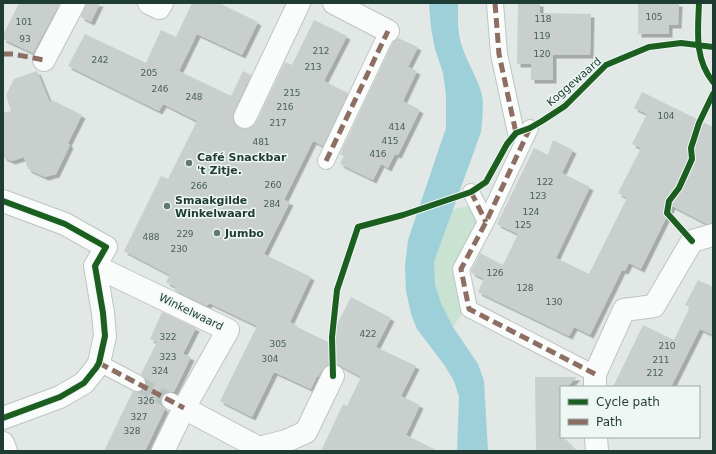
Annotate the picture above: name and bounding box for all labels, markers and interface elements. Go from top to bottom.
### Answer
house number: 105 [645,12,663,22]
house number: 118 [534,14,552,24]
house number: 101 [15,17,33,27]
house number: 119 [533,31,551,41]
house number: 93 [19,34,31,44]
house number: 212 [312,46,330,56]
house number: 120 [533,49,551,59]
house number: 242 [91,55,109,65]
street label: Koggewaard [544,55,604,109]
house number: 213 [304,62,322,72]
house number: 205 [140,68,158,78]
house number: 246 [151,84,169,94]
house number: 215 [283,88,301,98]
house number: 248 [185,92,203,102]
house number: 216 [276,102,294,112]
house number: 104 [657,111,675,121]
house number: 217 [269,118,287,128]
house number: 414 [388,122,406,132]
house number: 415 [381,136,399,146]
house number: 481 [252,137,270,147]
house number: 416 [369,149,387,159]
place label: Café Snackbar 't Zitje. [197,151,287,177]
marker: Café Snackbar 't Zitje. [184,158,194,168]
house number: 122 [536,177,554,187]
house number: 260 [264,180,282,190]
house number: 266 [190,181,208,191]
house number: 123 [529,191,547,201]
place label: Smaakgilde Winkelwaard [175,194,255,220]
house number: 284 [263,199,281,209]
marker: Smaakgilde Winkelwaard [162,201,172,211]
house number: 124 [522,207,540,217]
house number: 125 [514,220,532,230]
place label: Jumbo [224,227,264,240]
marker: Jumbo [212,228,222,238]
house number: 229 [176,229,194,239]
house number: 488 [142,232,160,242]
house number: 230 [170,244,188,254]
house number: 126 [486,268,504,278]
house number: 128 [516,283,534,293]
street label: Winkelwaard [157,291,225,333]
house number: 130 [545,297,563,307]
house number: 422 [359,329,377,339]
house number: 322 [159,332,177,342]
house number: 305 [269,339,287,349]
house number: 210 [658,341,676,351]
house number: 323 [159,352,177,362]
house number: 304 [261,354,279,364]
house number: 211 [652,355,670,365]
house number: 324 [151,366,169,376]
house number: 212 [646,368,664,378]
legend [560,386,700,438]
text: Cycle path [596,395,660,409]
house number: 326 [137,396,155,406]
house number: 327 [130,412,148,422]
text: Path [596,415,622,429]
house number: 328 [123,426,141,436]

